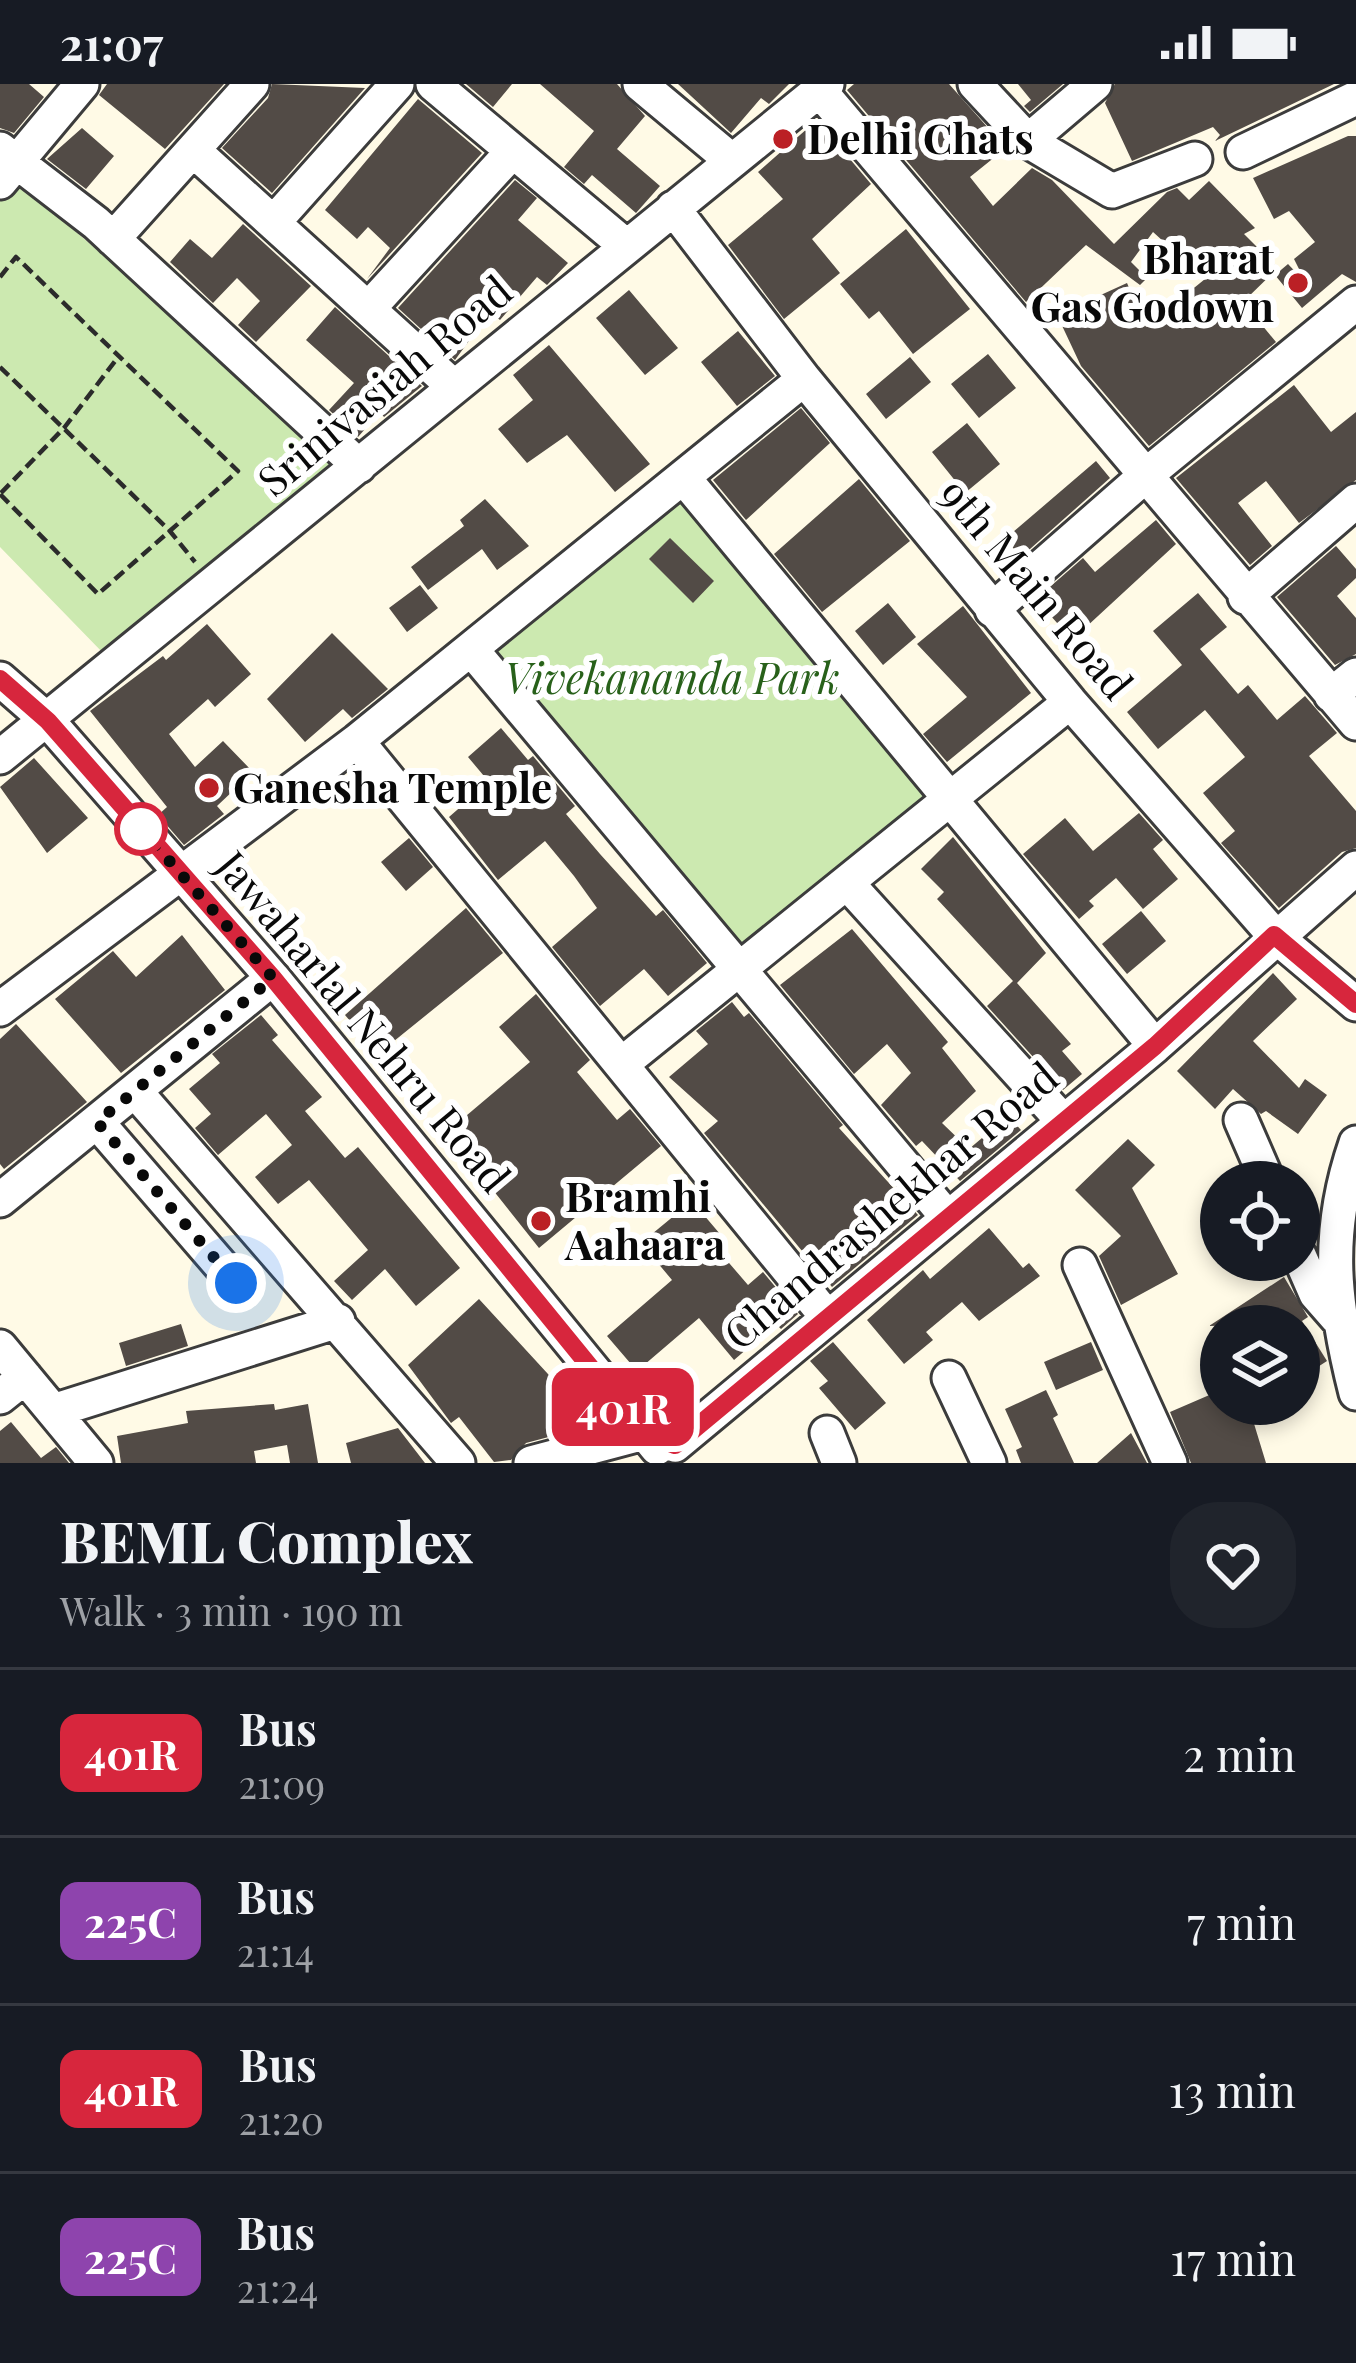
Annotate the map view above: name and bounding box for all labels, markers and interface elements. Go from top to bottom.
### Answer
text: 21:07 [60,12,163,72]
place label: Delhi Chats [807,109,1034,165]
marker: Delhi Chats [770,126,796,152]
place label: Bharat Gas Godown [1031,229,1274,333]
street label: Srinivasiah Road [245,262,522,507]
marker: Bharat Gas Godown [1285,270,1311,296]
street label: 9th Main Road [929,466,1146,710]
park label: Vivekananda Park [504,649,840,705]
place label: Ganesha Temple [233,758,552,814]
marker: Ganesha Temple [196,775,222,801]
unlabelled marker [116,804,166,854]
street label: Jawaharlal Nehru Road [204,838,524,1203]
street label: Chandrashekhar Road [711,1048,1068,1361]
map controls [1200,1161,1320,1425]
button: locate [1200,1161,1320,1281]
place label: Bramhi Aahaara [564,1167,725,1271]
marker: Bramhi Aahaara [528,1208,554,1234]
your location [206,1253,266,1313]
button: layers [1200,1305,1320,1425]
line badge: 401R [539,1368,707,1446]
text: 401R [576,1379,670,1435]
text: BEML Complex [60,1501,473,1577]
button: heart [1170,1502,1296,1628]
text: Walk · 3 min · 190 m [60,1584,403,1636]
text: Bus [238,1697,317,1757]
text: 2 min [1183,1723,1296,1783]
text: 401R [84,1725,178,1781]
text: 21:09 [238,1757,325,1809]
text: Bus [237,1865,315,1925]
text: 7 min [1187,1891,1296,1951]
text: 225C [84,1893,177,1949]
text: 21:14 [237,1925,314,1977]
text: Bus [238,2033,317,2093]
text: 13 min [1169,2059,1296,2119]
text: 401R [84,2061,178,2117]
text: 21:20 [238,2093,324,2145]
text: Bus [237,2201,315,2261]
text: 17 min [1170,2227,1296,2287]
text: 225C [84,2229,177,2285]
text: 21:24 [237,2261,318,2313]

